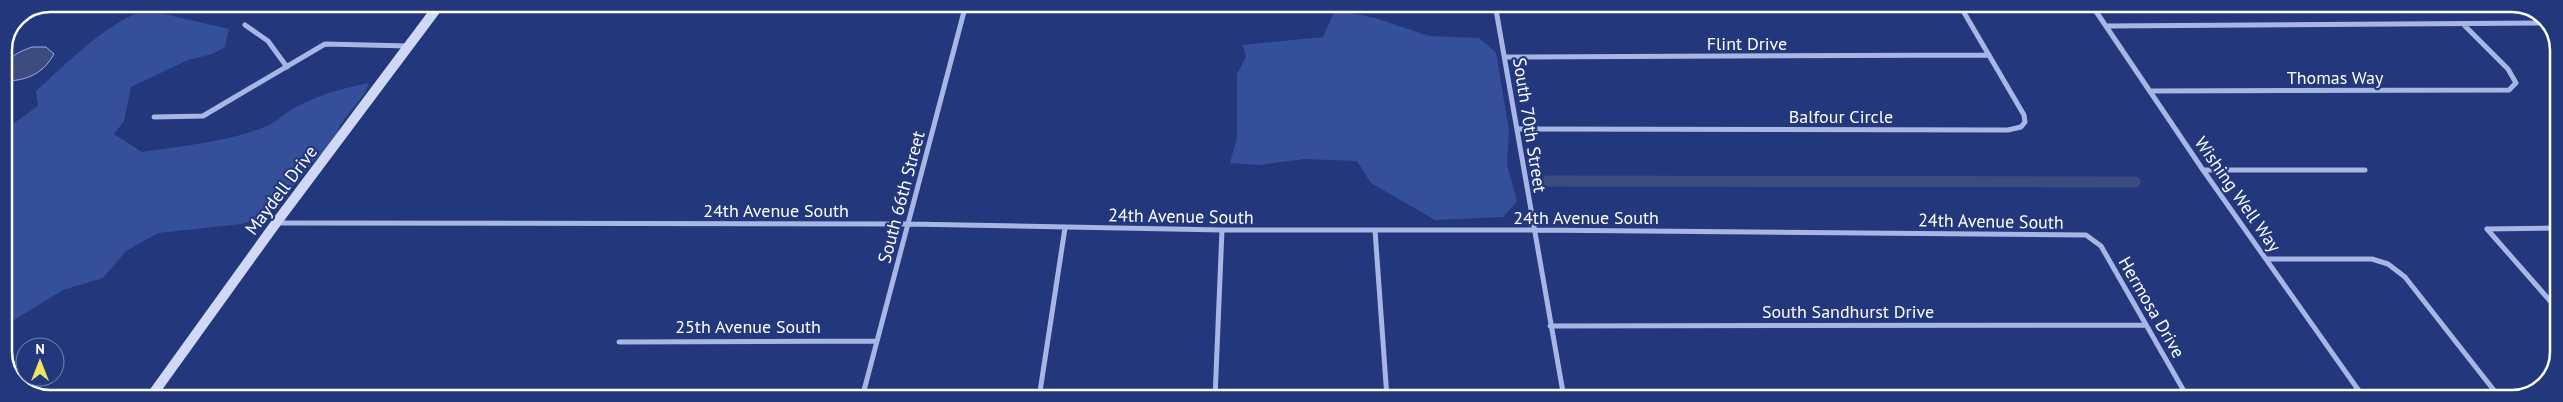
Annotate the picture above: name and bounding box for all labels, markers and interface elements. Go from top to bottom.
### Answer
street label: Flint Drive [1707,32,1787,55]
street label: South 70th Street [1508,56,1552,194]
street label: Thomas Way [2287,66,2384,89]
street label: Balfour Circle [1789,105,1893,128]
street label: South 66th Street [872,128,930,266]
street label: Wishing Well Way [2190,132,2287,257]
street label: Maydell Drive [240,141,322,239]
street label: 24th Avenue South [703,199,849,222]
street label: 24th Avenue South [1108,203,1254,229]
street label: 24th Avenue South [1513,206,1659,229]
street label: 24th Avenue South [1918,208,2064,234]
street label: Hermosa Drive [2114,252,2190,362]
street label: South Sandhurst Drive [1762,300,1934,323]
street label: 25th Avenue South [675,315,821,338]
north arrow [15,337,65,387]
text: N [35,340,45,358]

